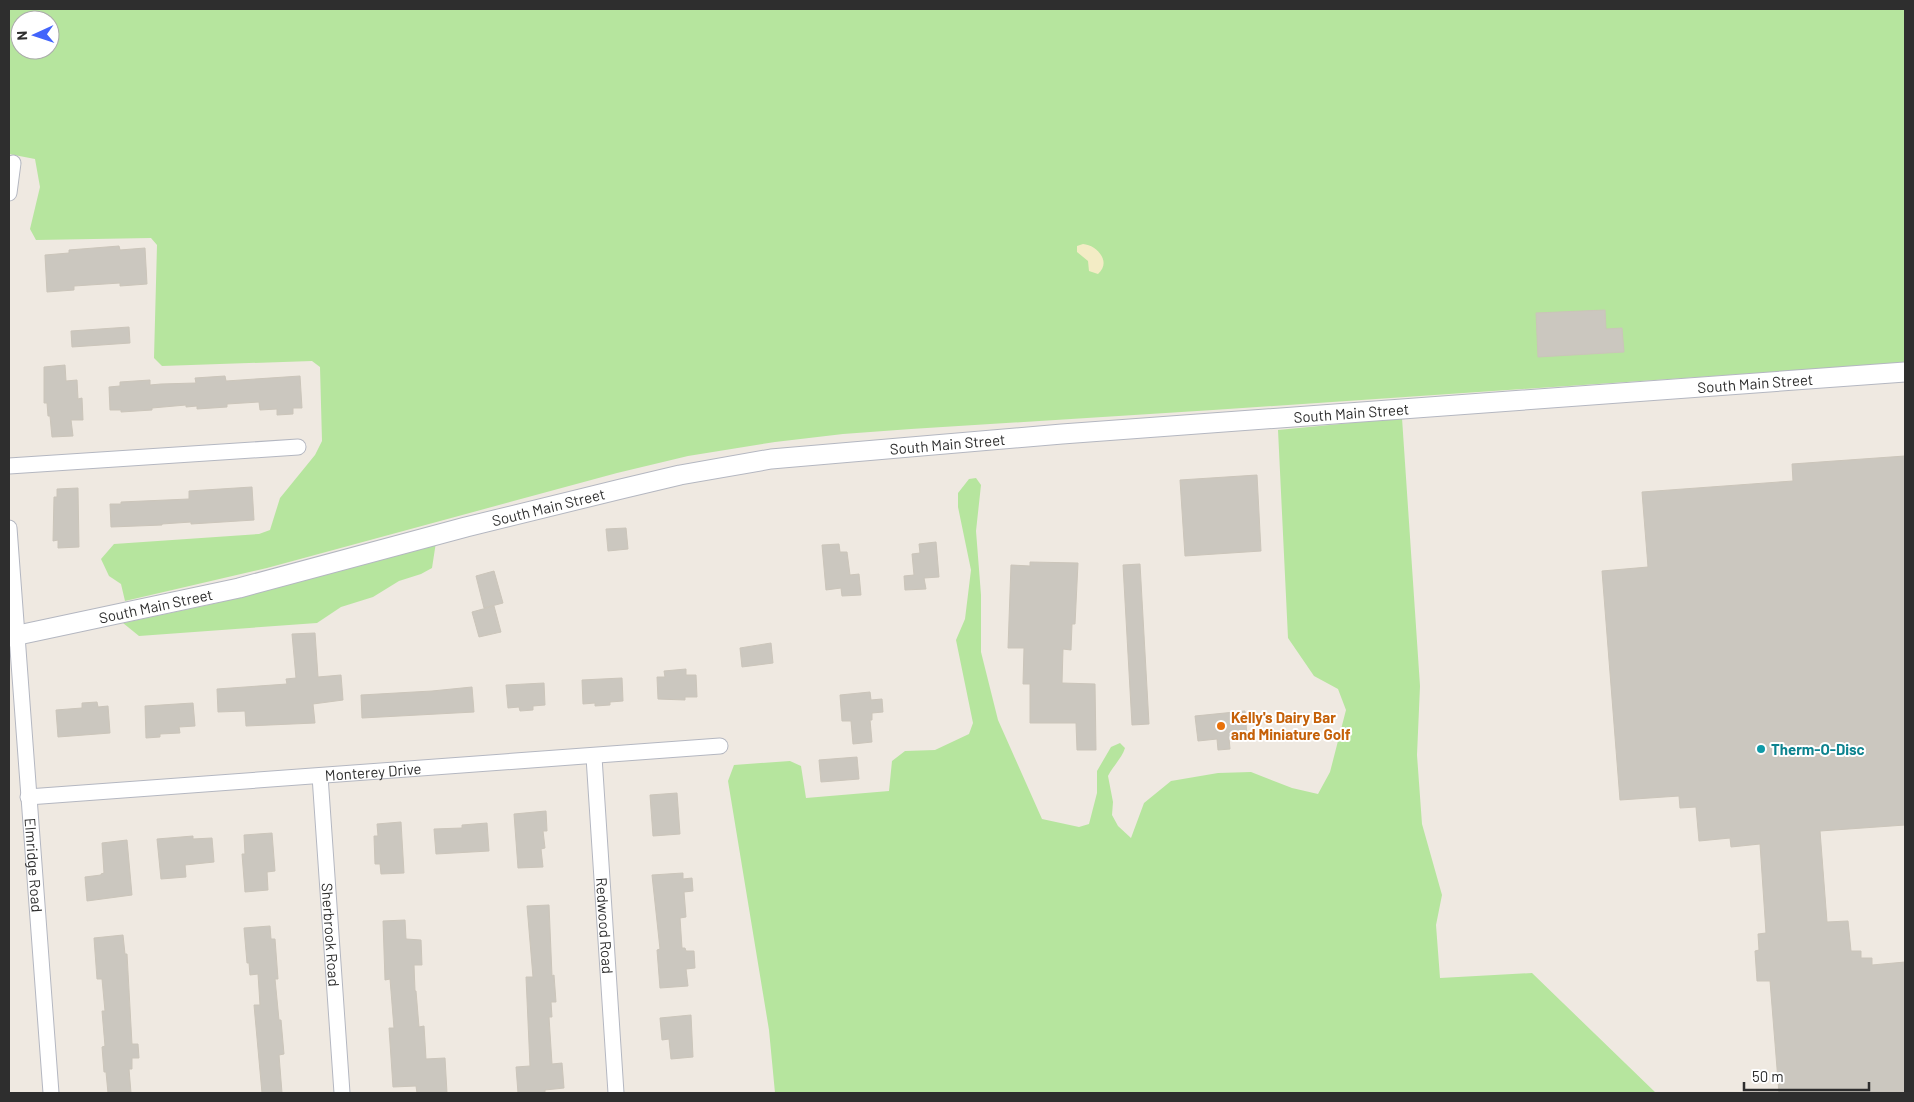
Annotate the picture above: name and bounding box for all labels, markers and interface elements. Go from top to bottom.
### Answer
north arrow [10,10,60,60]
text: N [13,31,30,41]
street label: South Main Street [1697,370,1814,396]
street label: South Main Street [1293,399,1410,426]
street label: South Main Street [889,430,1006,458]
street label: South Main Street [490,484,607,529]
street label: South Main Street [97,585,214,627]
place label: Kelly's Dairy Bar and Miniature Golf [1231,708,1351,743]
marker: Kelly's Dairy Bar and Miniature Golf [1215,720,1227,732]
place label: Therm-O-Disc [1771,740,1865,758]
marker: Therm-O-Disc [1755,743,1767,755]
street label: Monterey Drive [324,759,422,784]
street label: Elmridge Road [22,817,47,913]
street label: Redwood Road [593,877,617,974]
street label: Sherbrook Road [318,882,344,987]
scale bar [1744,1060,1869,1092]
text: 50 m [1752,1067,1784,1085]

